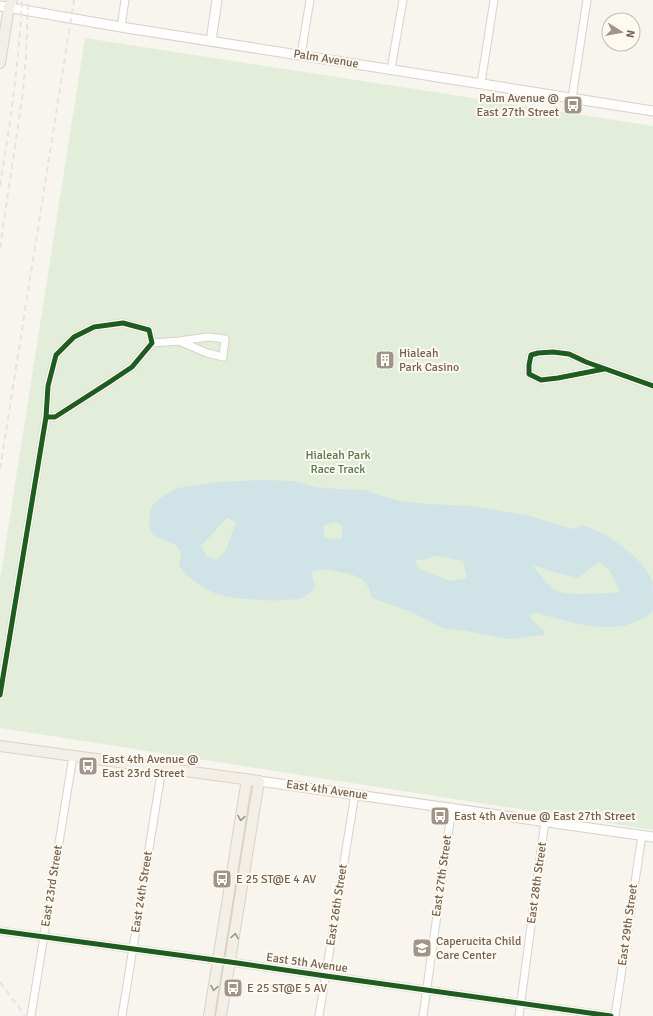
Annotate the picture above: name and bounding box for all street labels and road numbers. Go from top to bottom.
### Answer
street label: Palm Avenue [292,46,360,72]
street label: East 4th Avenue [285,777,369,803]
street label: East 27th Street [429,834,455,918]
street label: East 28th Street [524,841,550,925]
street label: East 23rd Street [38,844,66,928]
street label: East 24th Street [128,850,156,934]
street label: East 26th Street [323,863,351,947]
street label: East 29th Street [615,883,641,967]
street label: East 5th Avenue [265,950,349,976]

